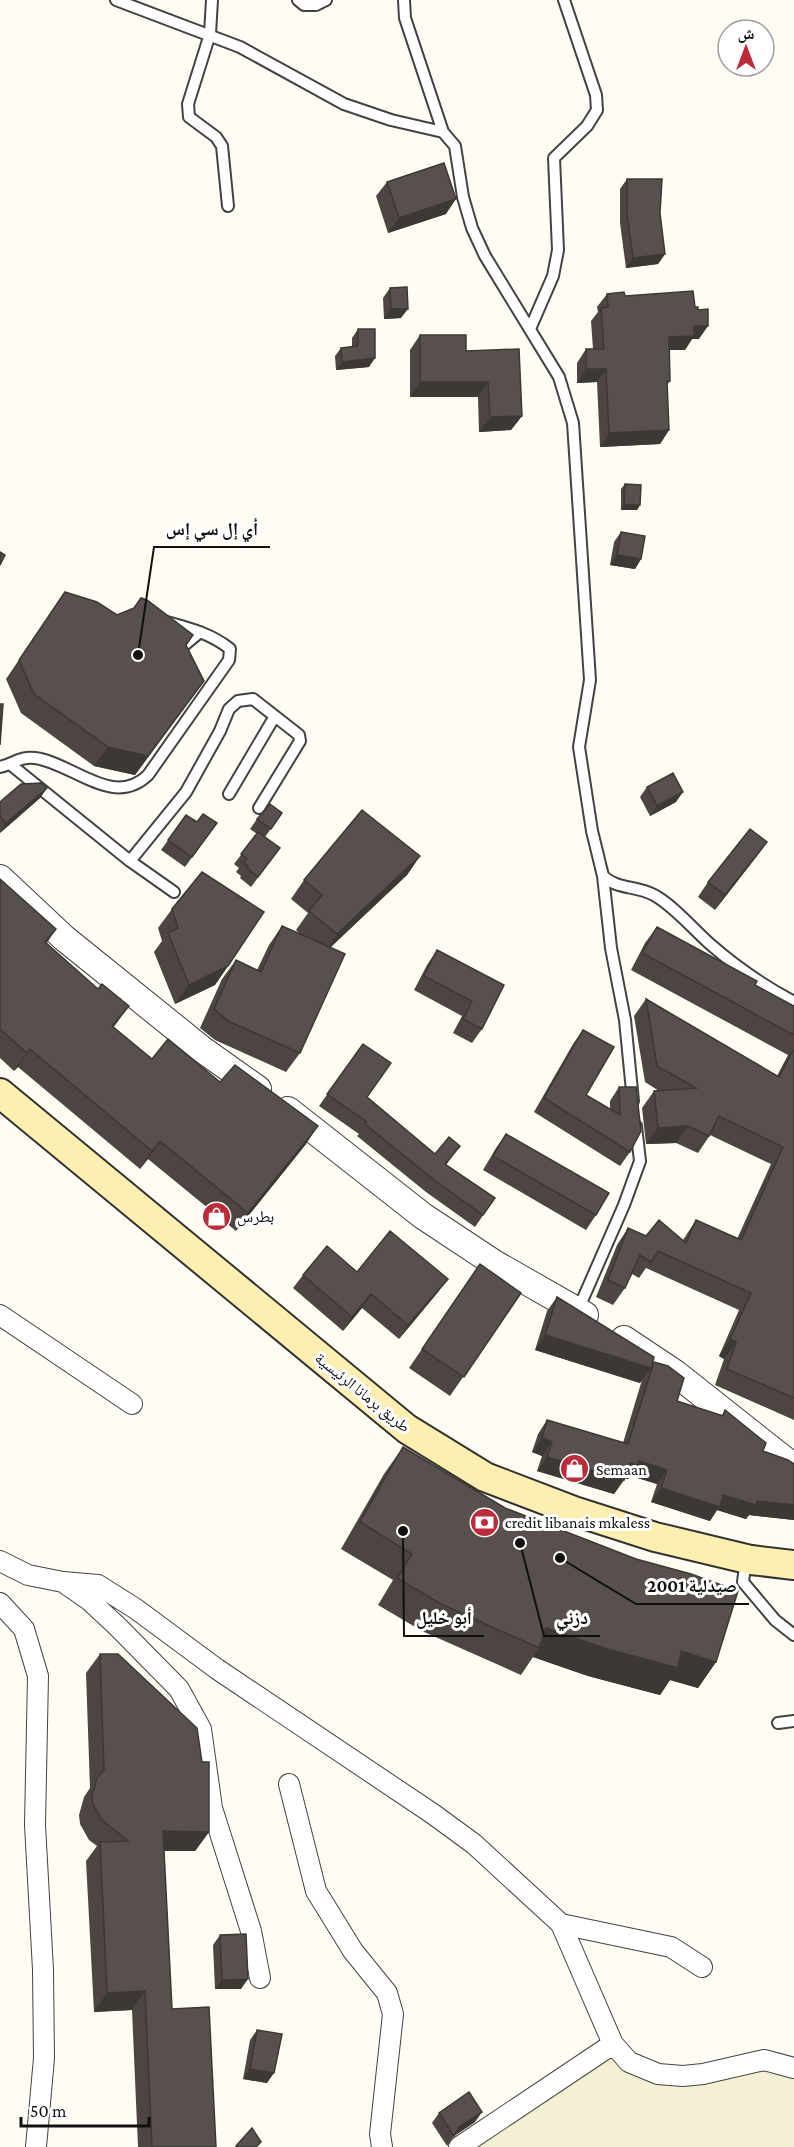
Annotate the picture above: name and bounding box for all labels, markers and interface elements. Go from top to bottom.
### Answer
north arrow [716,18,776,78]
text: ش [738,25,755,43]
callout: أي إل سي إس [154,511,270,547]
text: أي إل سي إس [166,518,258,543]
shop icon: بطرس [200,1200,232,1232]
place label: بطرس [237,1208,274,1227]
street label: طريق برمانا الرئيسية [311,1349,413,1437]
shop icon: Semaan [559,1453,591,1485]
place label: Semaan [596,1461,647,1478]
bank icon: credit libanais mkaless [468,1506,500,1538]
place label: credit libanais mkaless [505,1514,650,1531]
callout: صيدلية 2001 [636,1568,749,1604]
text: صيدلية 2001 [647,1576,737,1596]
callout: أبو خليل [404,1600,484,1636]
callout: دزني [544,1600,600,1636]
text: أبو خليل [416,1607,472,1629]
text: دزني [556,1608,588,1632]
scale bar [21,2090,148,2128]
text: 50 m [30,2101,67,2121]

